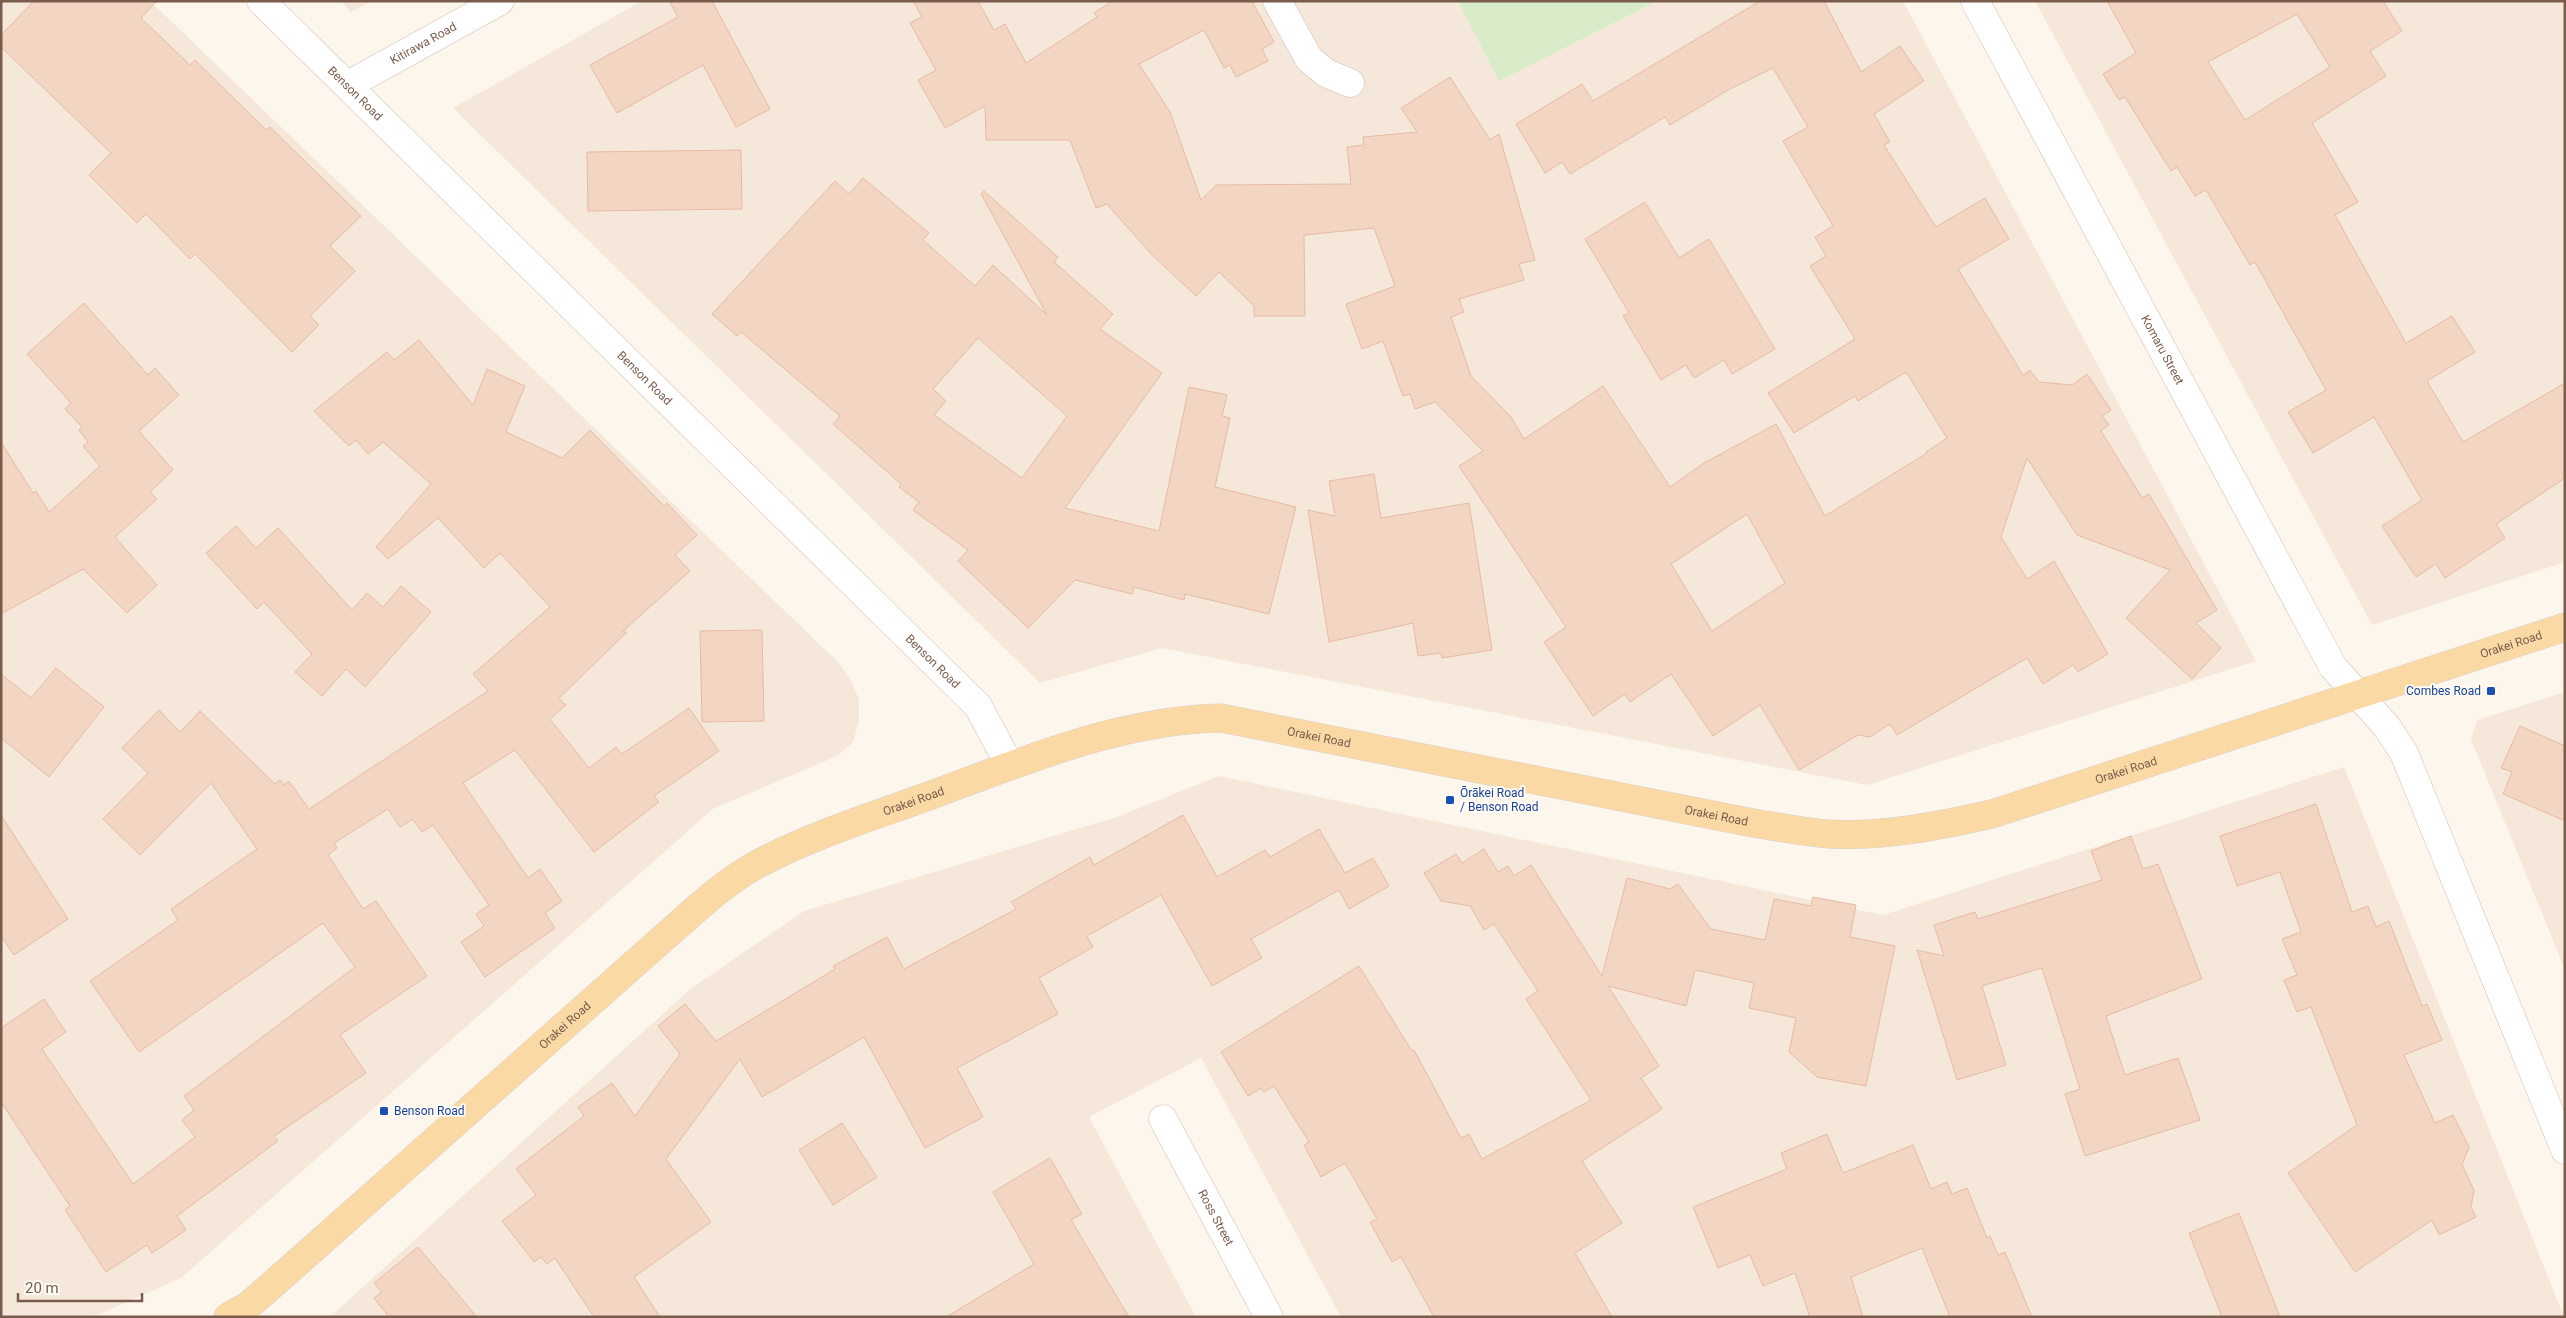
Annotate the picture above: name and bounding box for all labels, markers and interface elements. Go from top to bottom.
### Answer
street label: Kitirawa Road [388,19,459,67]
street label: Benson Road [325,64,385,123]
street label: Komaru Street [2138,313,2187,387]
street label: Benson Road [614,348,675,408]
street label: Orakei Road [2478,628,2544,661]
street label: Benson Road [903,632,963,691]
place label: Combes Road [2406,684,2481,698]
marker: Combes Road [2485,685,2497,697]
street label: Orakei Road [1286,724,1352,750]
street label: Orakei Road [2093,754,2159,787]
street label: Orakei Road [881,784,946,819]
place label: Ōrākei Road / Benson Road [1460,786,1539,814]
marker: Ōrākei Road / Benson Road [1444,794,1456,806]
street label: Orakei Road [1683,803,1749,829]
street label: Orakei Road [536,999,594,1052]
place label: Benson Road [394,1104,465,1118]
marker: Benson Road [378,1105,390,1117]
street label: Ross Street [1195,1187,1237,1248]
scale bar [18,1270,141,1302]
text: 20 m [25,1279,59,1297]

